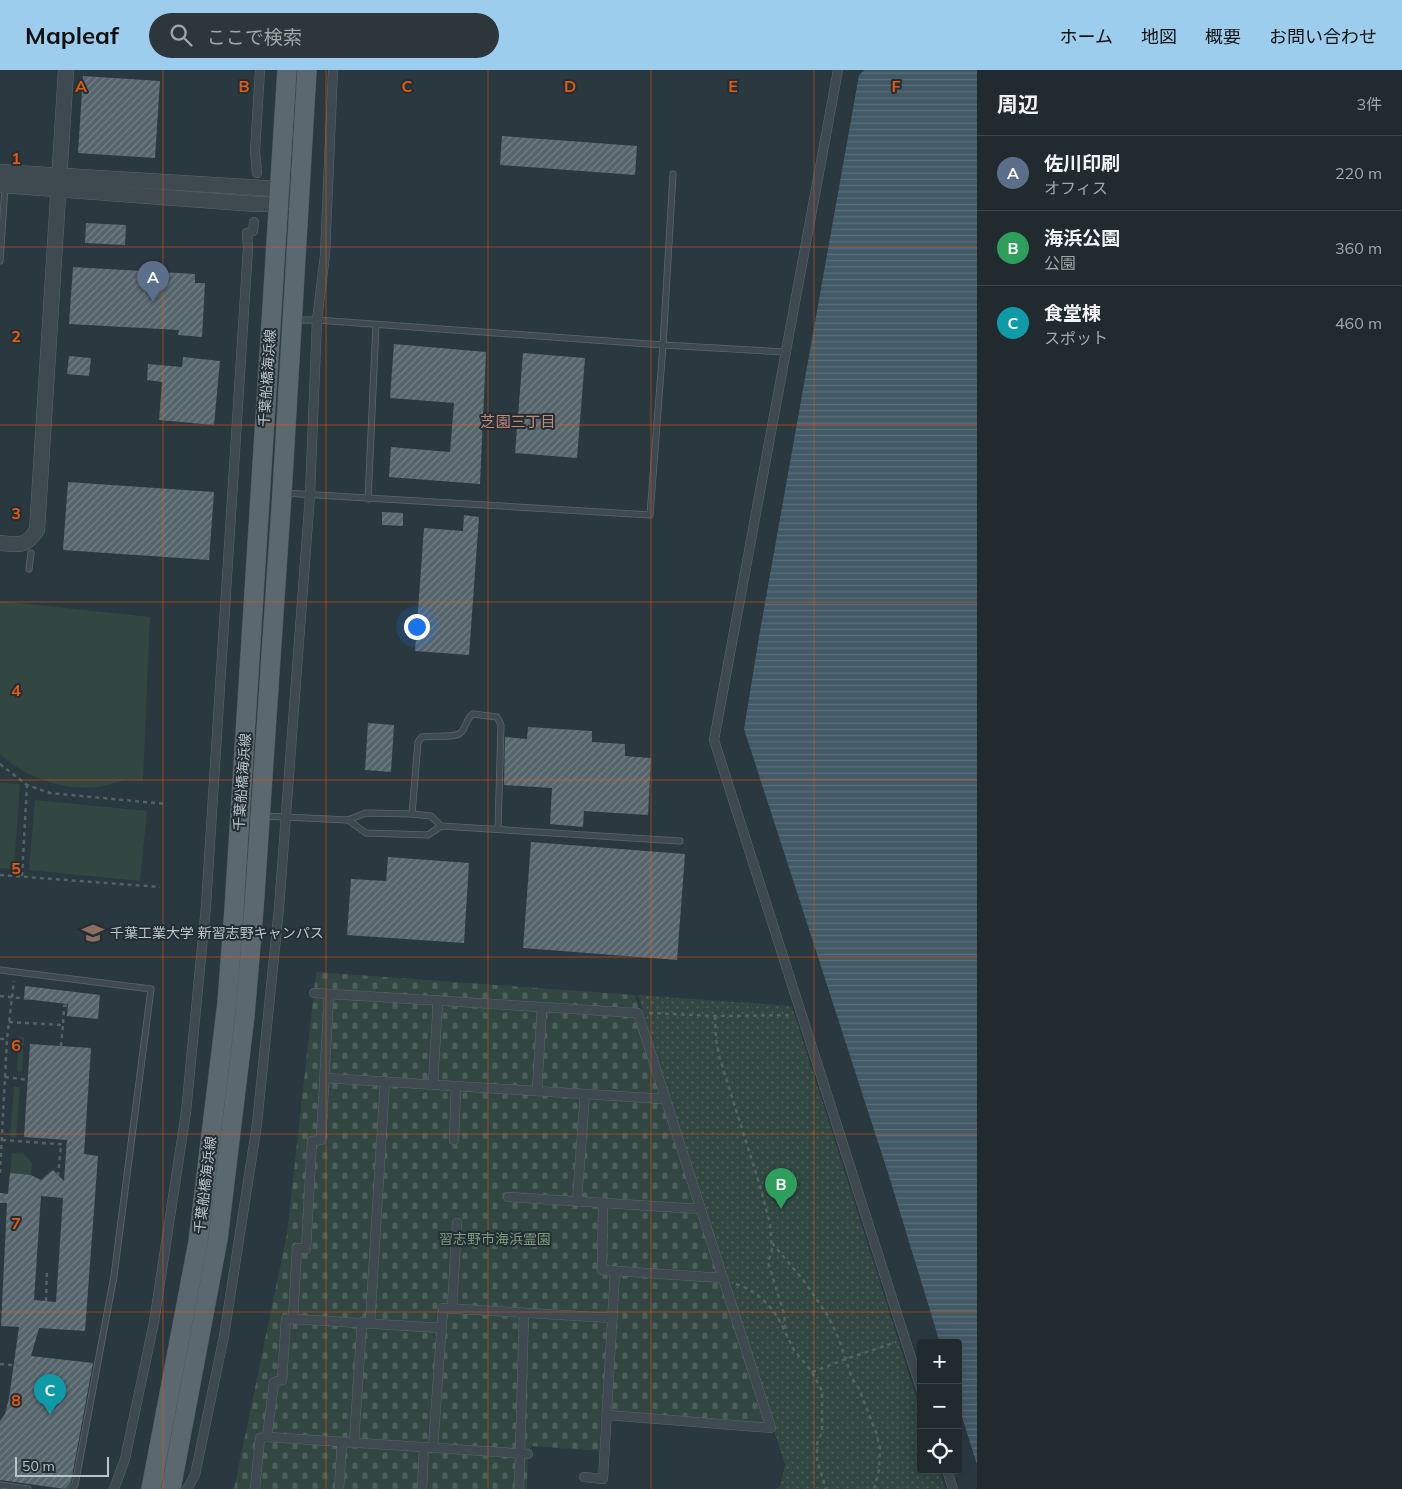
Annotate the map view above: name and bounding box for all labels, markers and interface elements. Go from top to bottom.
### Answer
search box [149,13,499,58]
text: Mapleaf [25,20,119,50]
icon: search [167,21,195,49]
text: ここで検索 [207,25,302,49]
text: ホーム [1060,25,1113,48]
text: 地図 [1141,25,1177,48]
text: 概要 [1205,25,1241,48]
text: お問い合わせ [1269,25,1377,48]
text: A [75,76,87,96]
text: B [238,76,250,96]
text: C [402,76,413,96]
text: D [564,76,576,96]
text: E [728,76,738,96]
text: F [891,76,901,96]
text: 周辺 [997,91,1039,117]
text: 3件 [1356,94,1382,114]
text: 1 [11,148,21,168]
text: 佐川印刷 [1044,151,1120,175]
text: A [1007,163,1019,183]
text: 220 m [1335,163,1382,183]
text: オフィス [1044,178,1108,198]
text: 海浜公園 [1044,226,1120,250]
text: B [1007,238,1019,258]
text: 360 m [1335,238,1382,258]
text: 公園 [1044,253,1076,273]
pin: A [137,261,169,302]
text: 食堂棟 [1044,301,1101,325]
text: C [1008,313,1018,333]
text: 460 m [1335,313,1382,333]
text: 2 [11,326,21,346]
street label: 千葉船橋海浜線 [255,328,279,428]
text: スポット [1044,328,1108,348]
district label: 芝園三丁目 [480,412,556,431]
text: 3 [11,503,21,523]
your location [404,614,430,640]
text: 4 [11,680,21,700]
street label: 千葉船橋海浜線 [230,732,254,832]
text: 5 [11,858,21,878]
school or university icon: 千葉工業大学 新習志野キャンパス [80,920,106,946]
place label: 千葉工業大学 新習志野キャンパス [110,924,324,942]
text: 6 [11,1035,21,1055]
street label: 千葉船橋海浜線 [190,1135,220,1235]
pin: B [765,1168,797,1209]
text: 7 [11,1213,21,1233]
park label: 習志野市海浜霊園 [439,1230,551,1248]
map controls [917,1339,962,1474]
button: + [917,1339,962,1384]
pin: C [34,1374,66,1415]
button: − [917,1384,962,1429]
text: 8 [11,1390,21,1410]
button: locate [917,1429,962,1474]
scale bar [15,1454,109,1477]
text: 50 m [22,1457,55,1475]

